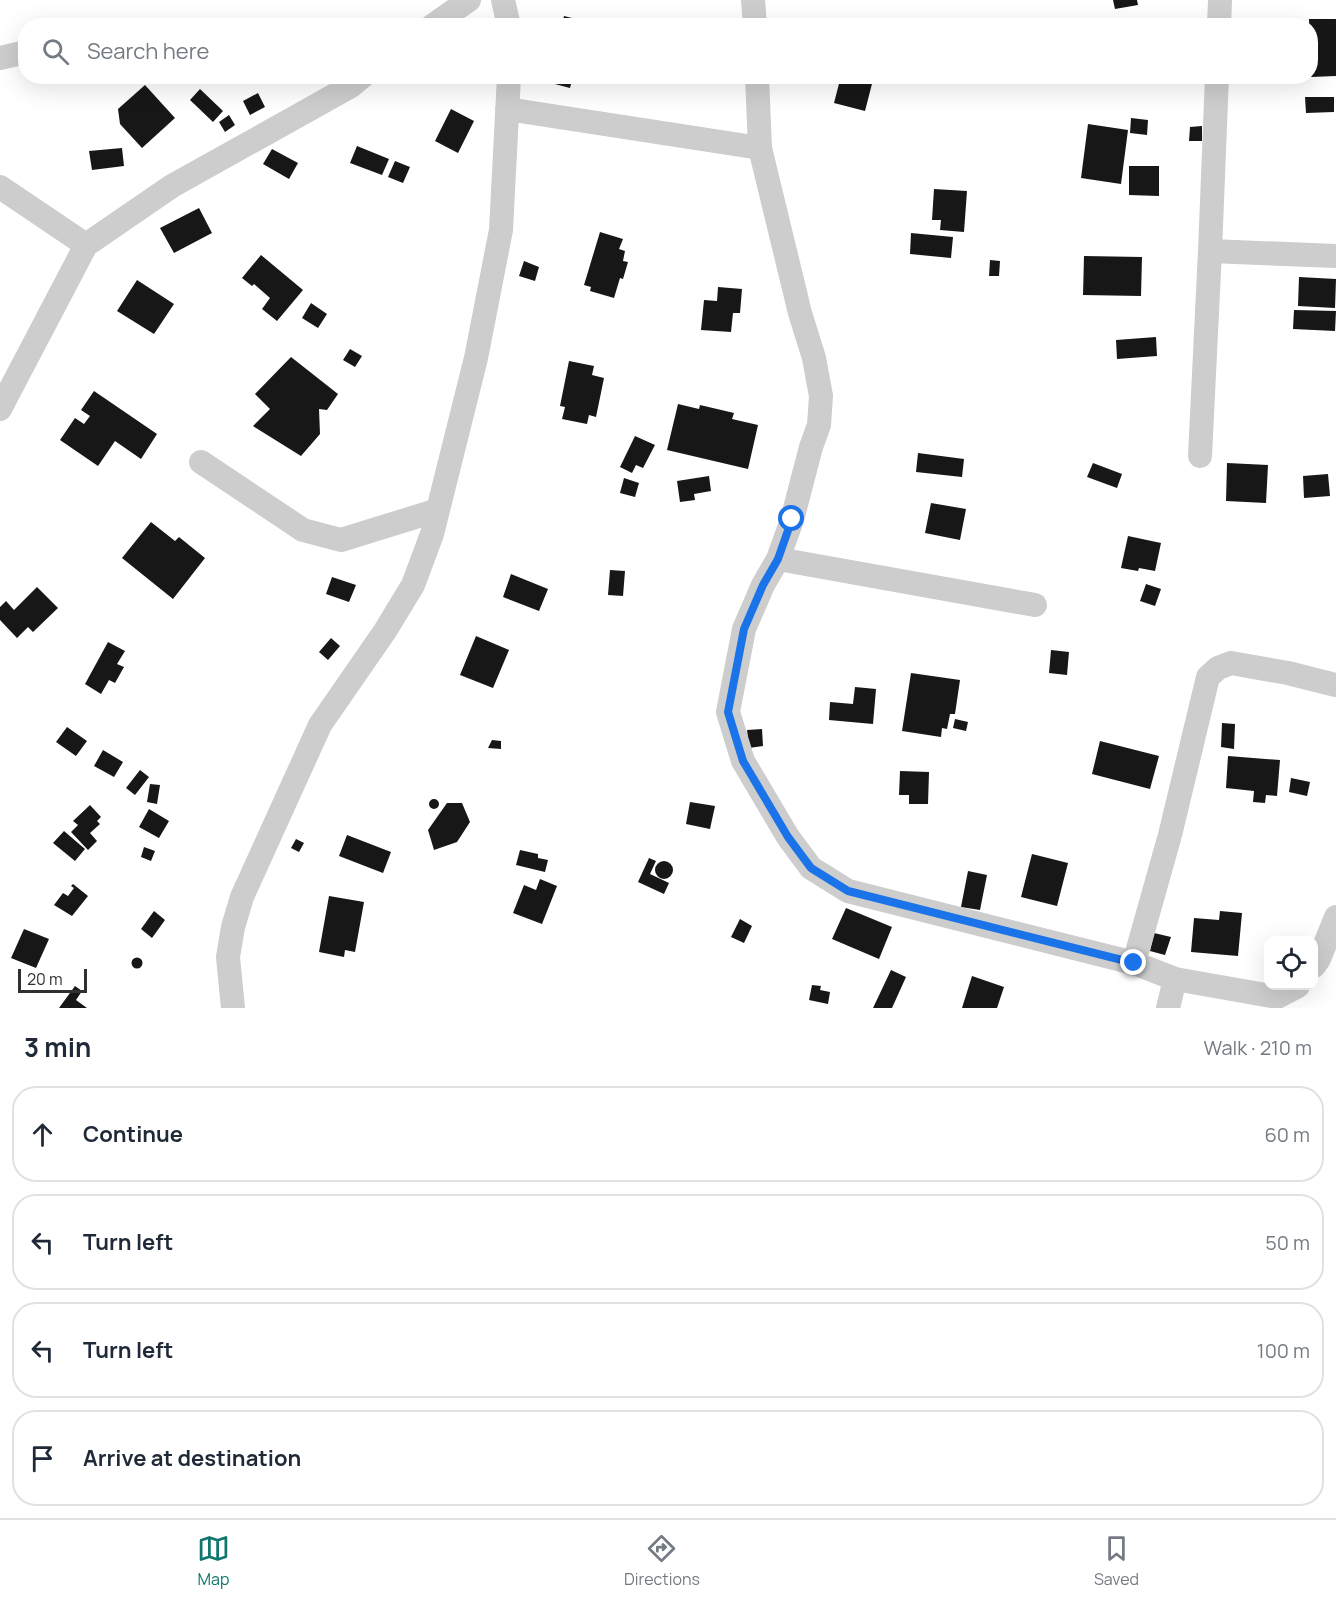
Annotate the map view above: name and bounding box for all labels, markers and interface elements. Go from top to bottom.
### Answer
search box [18,18,1318,84]
icon: search [39,35,72,68]
text: Search here [87,36,209,66]
route start [778,505,804,531]
map controls [1264,936,1318,990]
button: locate [1264,936,1318,990]
route end [1120,949,1146,975]
scale bar [18,966,87,994]
text: 20 m [27,968,63,990]
text: 3 min [24,1029,91,1065]
text: Walk · 210 m [1204,1034,1312,1061]
icon: ahead [26,1118,59,1151]
text: Continue [83,1119,183,1149]
text: 60 m [1264,1121,1310,1148]
icon: left [26,1226,59,1259]
text: Turn left [83,1227,173,1257]
text: 50 m [1265,1229,1310,1256]
icon: left [26,1334,59,1367]
text: Turn left [83,1335,173,1365]
text: 100 m [1257,1337,1310,1364]
icon: arrive [26,1442,59,1475]
text: Arrive at destination [83,1443,301,1473]
tab: Map [197,1532,230,1590]
tab: Directions [624,1532,700,1590]
tab: Saved [1094,1532,1139,1590]

